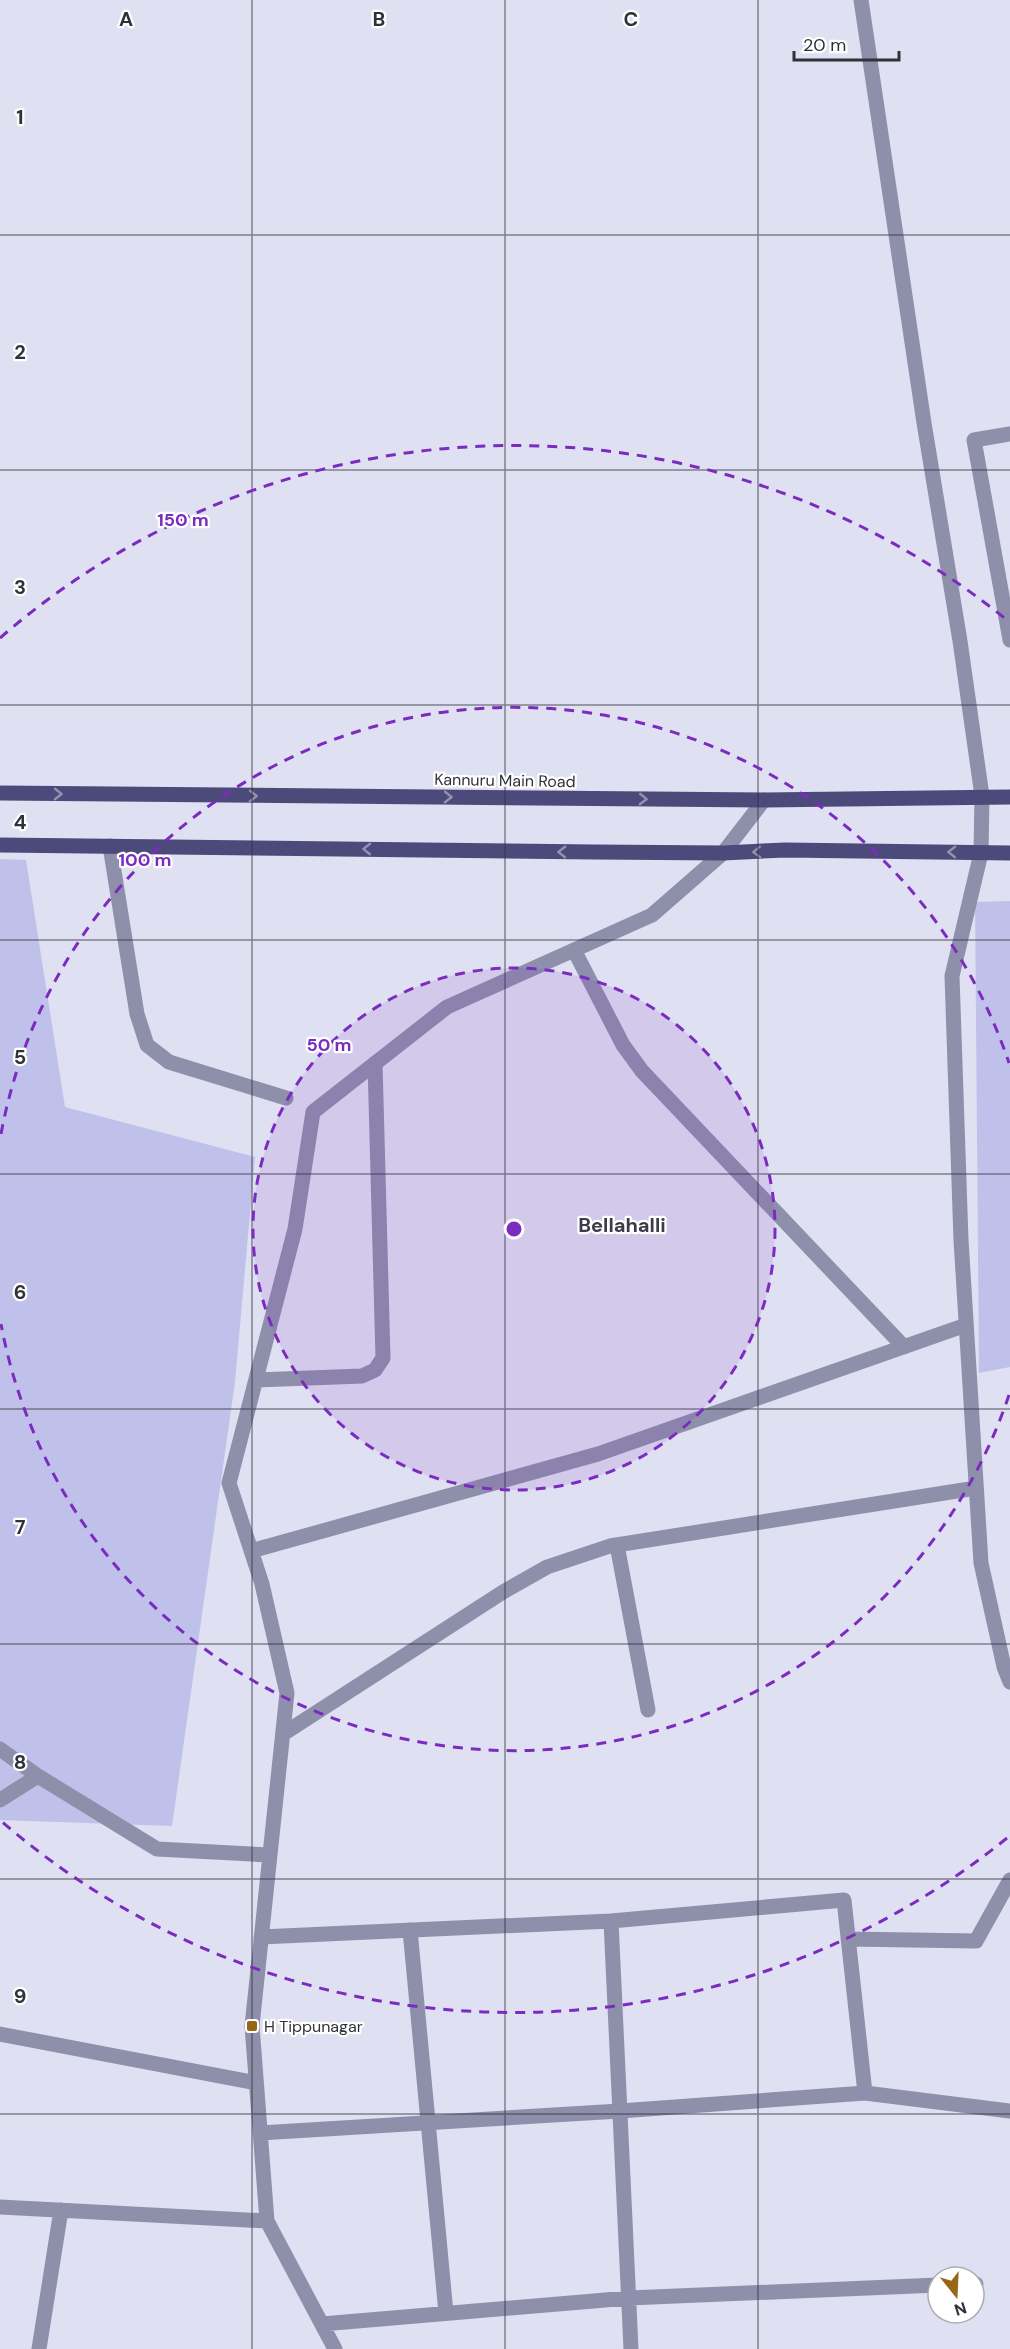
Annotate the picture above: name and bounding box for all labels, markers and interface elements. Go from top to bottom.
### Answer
text: A [119,6,133,32]
text: B [373,6,385,32]
text: C [624,6,638,32]
scale bar [794,24,899,62]
text: 20 m [803,33,846,57]
text: 1 [16,104,24,130]
text: 2 [14,339,26,365]
text: 150 m [157,508,209,532]
text: 3 [14,574,26,600]
street label: Kannuru Main Road [434,769,576,792]
one-way arrow [54,788,63,800]
one-way arrow [249,790,258,802]
one-way arrow [444,791,453,804]
one-way arrow [639,793,648,805]
text: 4 [14,809,27,835]
one-way arrow [362,843,371,856]
one-way arrow [752,845,761,858]
one-way arrow [557,846,566,858]
one-way arrow [947,846,956,858]
text: 100 m [118,848,172,872]
text: 50 m [306,1033,352,1057]
text: 5 [14,1044,26,1070]
district label: Bellahalli [578,1212,666,1238]
centre of rings [504,1219,524,1239]
text: 6 [14,1279,26,1305]
text: 7 [15,1514,26,1540]
text: 8 [14,1749,26,1775]
text: 9 [14,1983,26,2009]
place label: H Tippunagar [264,2016,363,2037]
marker: H Tippunagar [245,2019,259,2033]
north arrow [926,2265,986,2325]
text: N [952,2297,969,2321]

